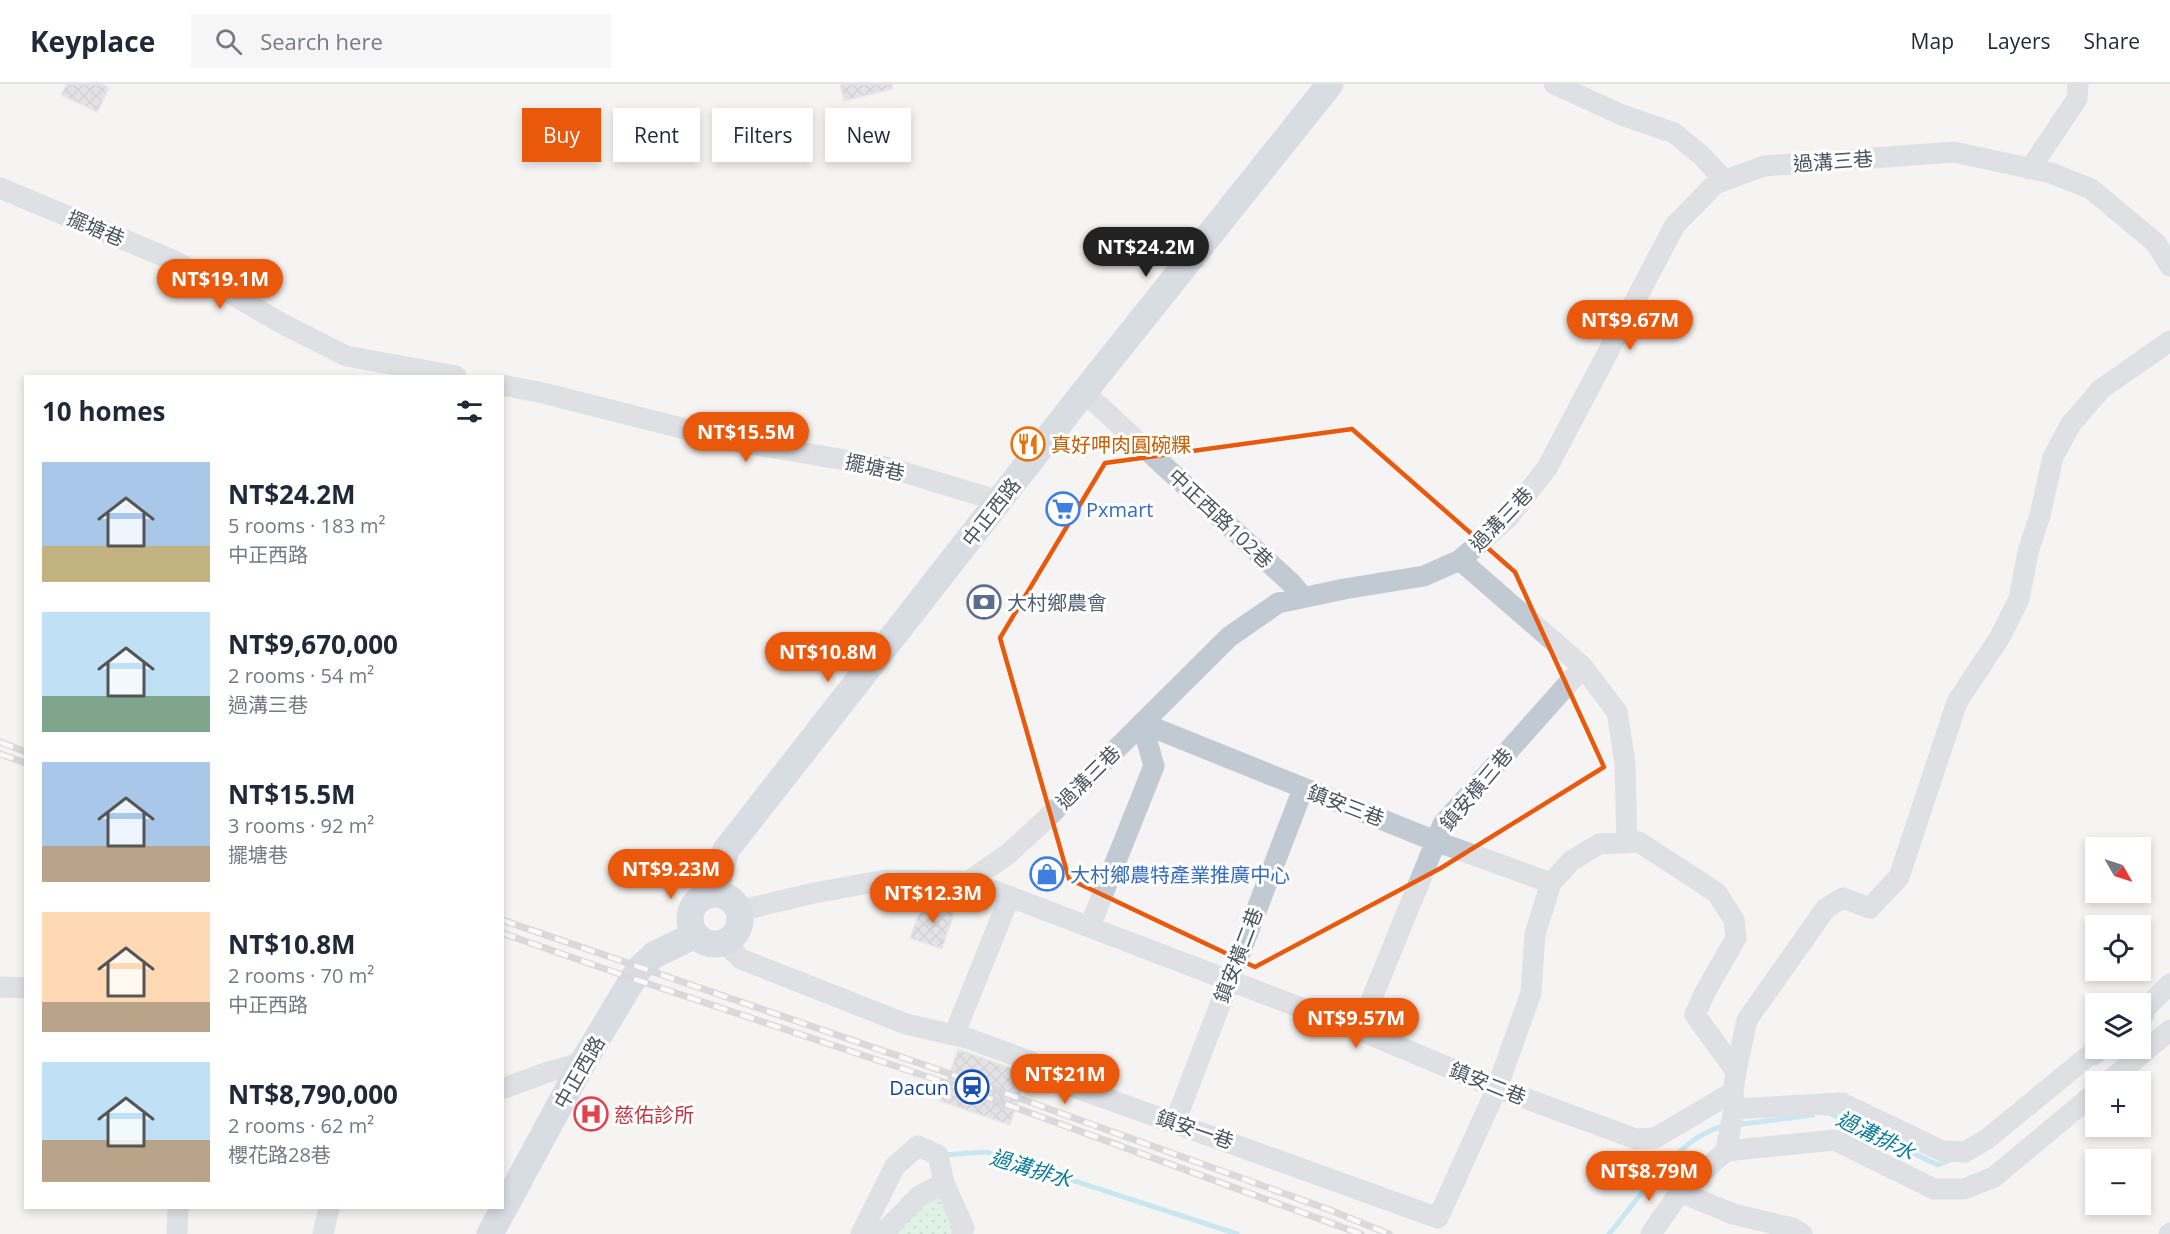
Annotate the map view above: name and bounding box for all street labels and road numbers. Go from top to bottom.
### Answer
street label: 過溝三巷 [1792,145,1874,177]
street label: 擺塘巷 [63,204,129,252]
street label: 擺塘巷 [843,448,907,486]
street label: 中正西路102巷 [1163,462,1279,574]
street label: 中正西路 [956,472,1026,552]
street label: 過溝三巷 [1464,481,1538,557]
street label: 過溝三巷 [1050,739,1126,815]
street label: 鎮安橫三巷 [1434,742,1518,836]
street label: 鎮安三巷 [1304,778,1388,832]
street label: 鎮安橫二巷 [1207,903,1269,1007]
street label: 中正西路 [547,1031,611,1113]
street label: 鎮安二巷 [1446,1055,1530,1111]
street label: 鎮安一巷 [1153,1103,1237,1155]

